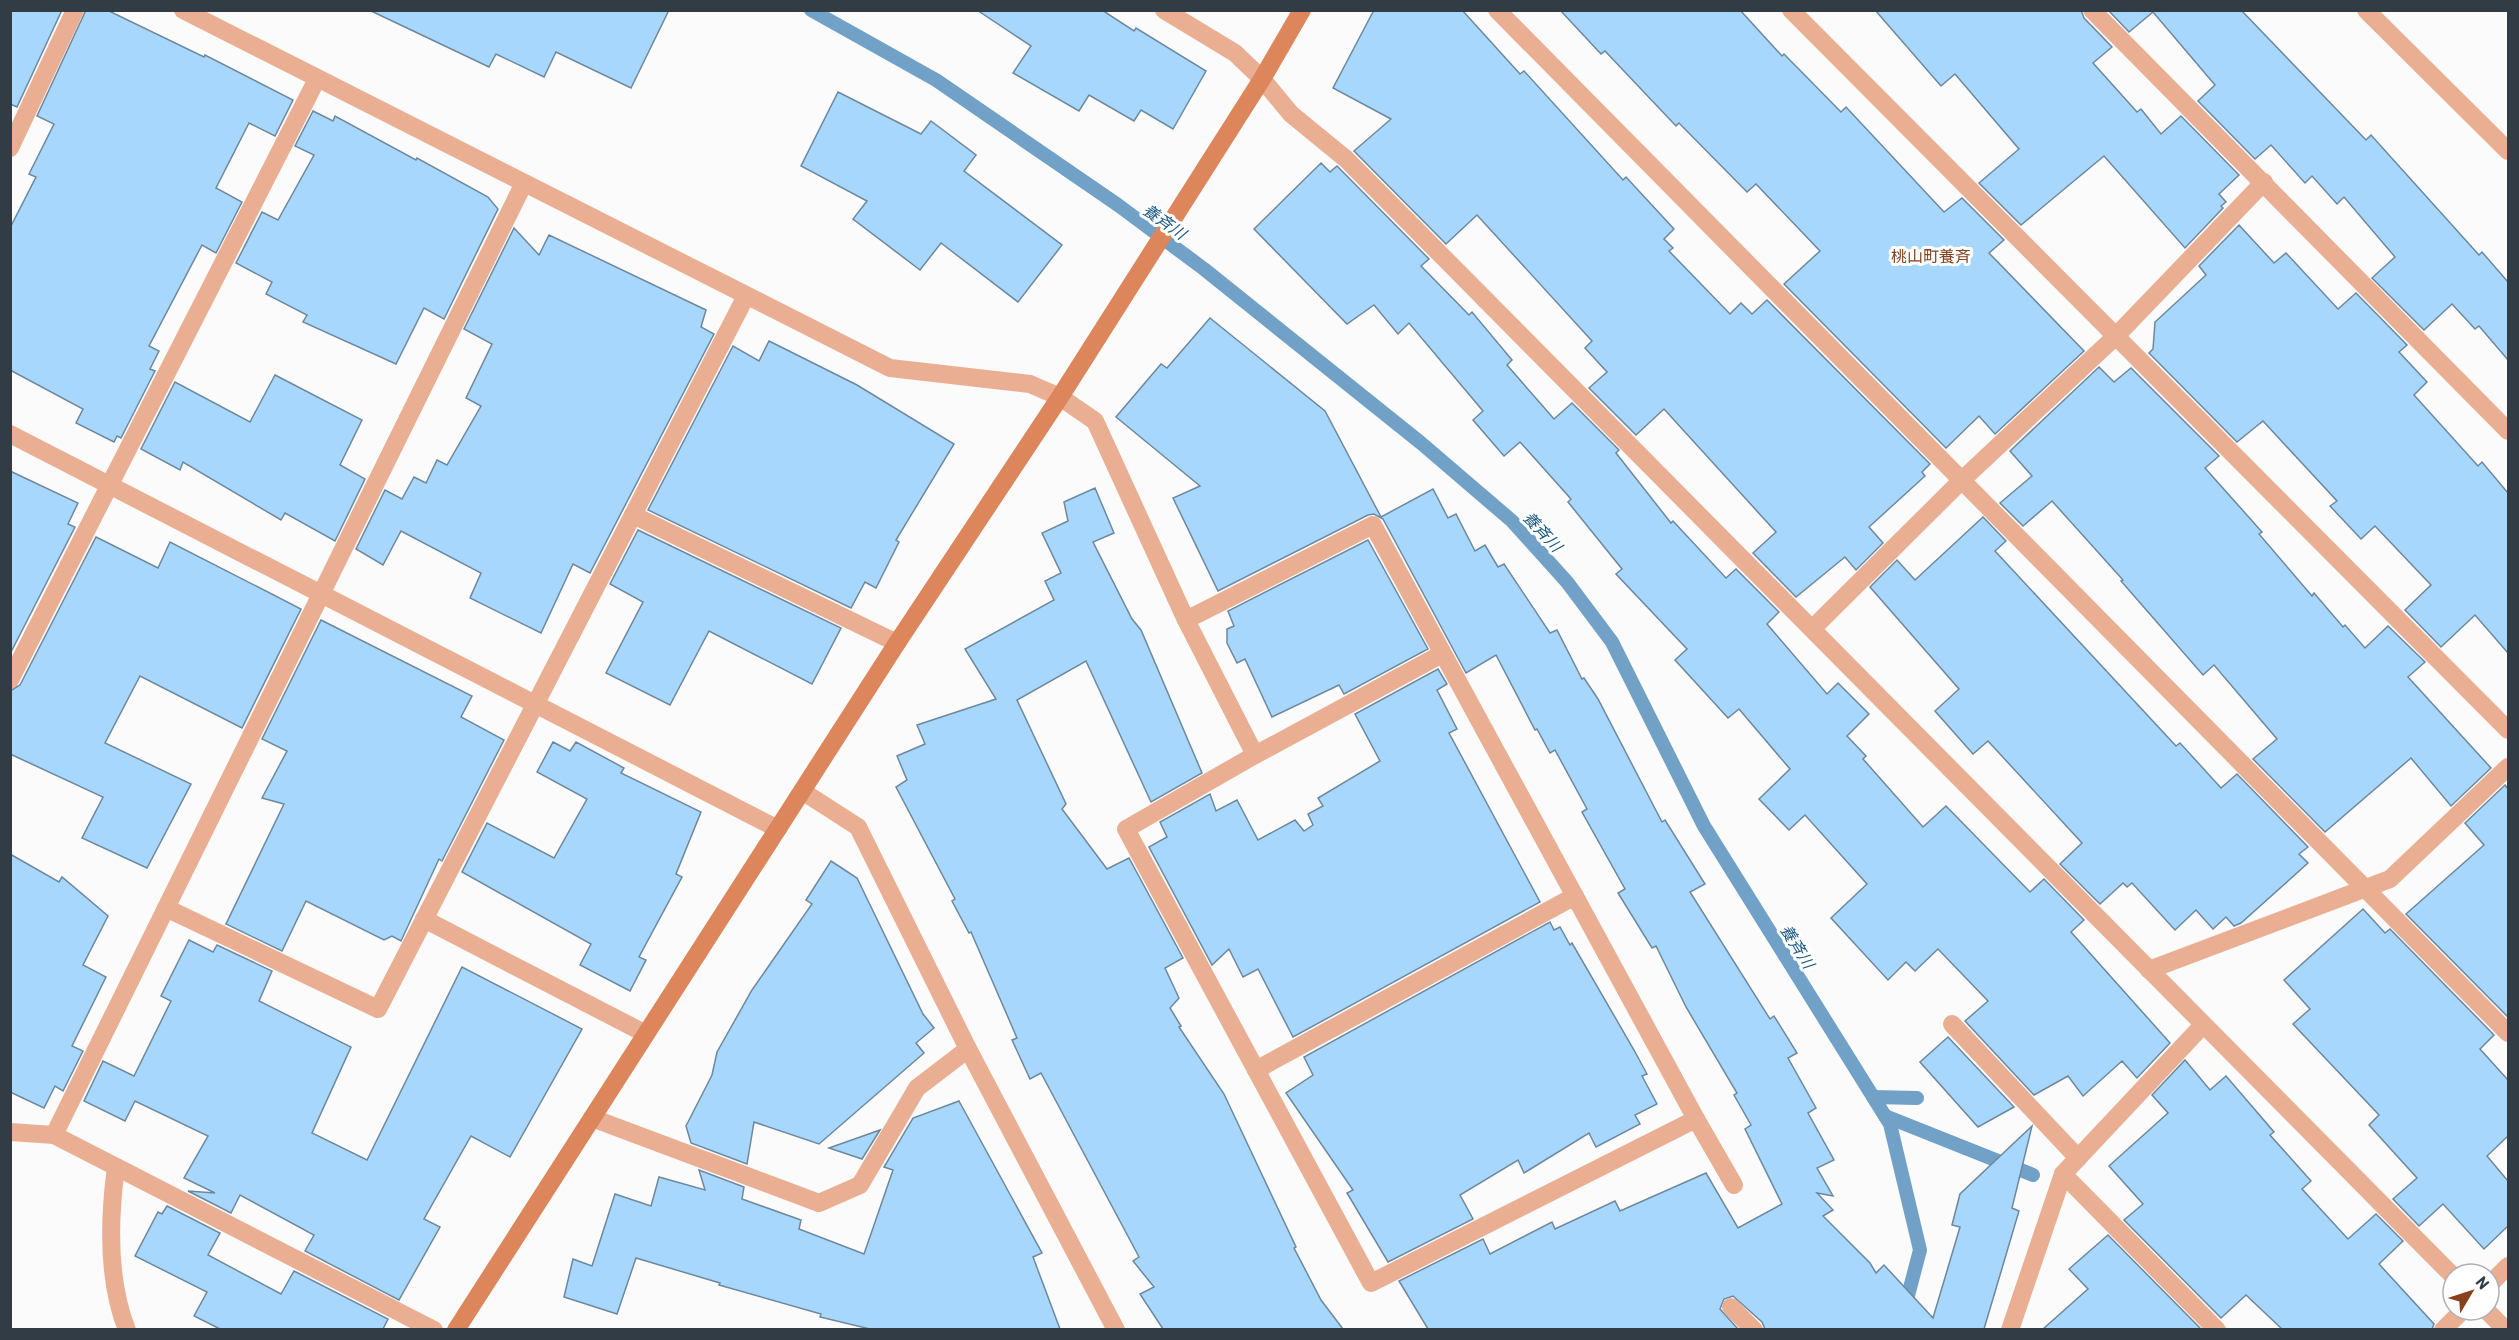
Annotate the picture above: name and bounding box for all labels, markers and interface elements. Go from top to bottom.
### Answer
water label: 養斉川 [1140,199,1192,244]
district label: 桃山町養斉 [1891,246,1971,265]
water label: 養斉川 [1520,507,1568,556]
water label: 養斉川 [1777,921,1820,973]
north arrow [2441,1262,2501,1322]
text: N [2472,1272,2494,1292]

